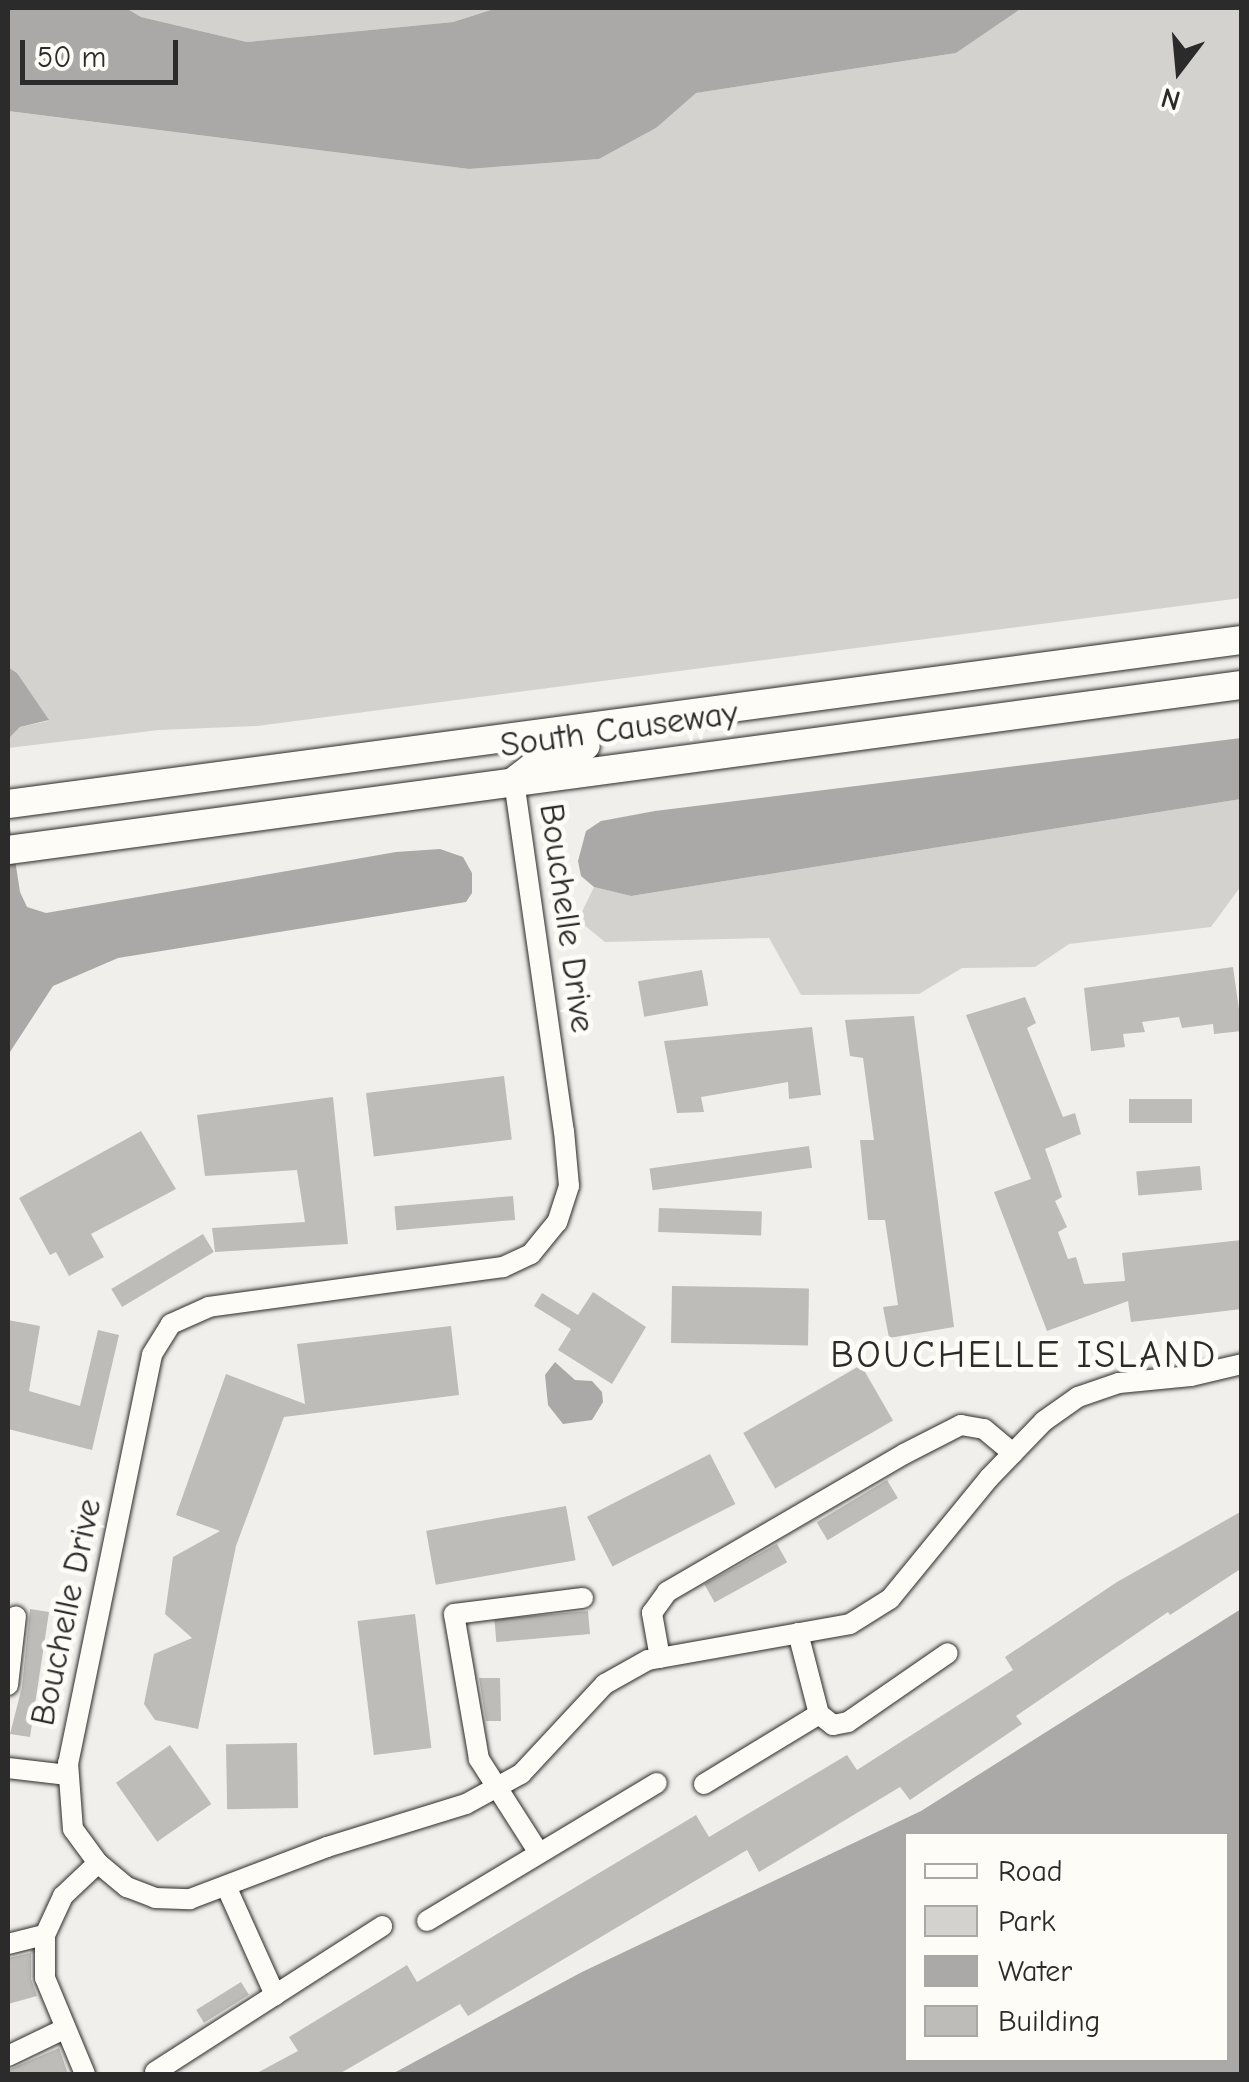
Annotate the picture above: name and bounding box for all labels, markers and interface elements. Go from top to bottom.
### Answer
scale bar [25,20,182,82]
north arrow [1129,20,1229,120]
text: 50 m [37,40,106,75]
text: N [1158,81,1184,117]
street label: South Causeway [497,692,741,766]
street label: Bouchelle Drive [530,801,604,1035]
district label: BOUCHELLE ISLAND [830,1333,1218,1379]
street label: Bouchelle Drive [21,1495,111,1729]
legend [904,1832,1229,2062]
text: Road [998,1854,1063,1889]
text: Park [998,1904,1055,1939]
text: Water [998,1954,1072,1989]
text: Building [998,2004,1101,2039]

